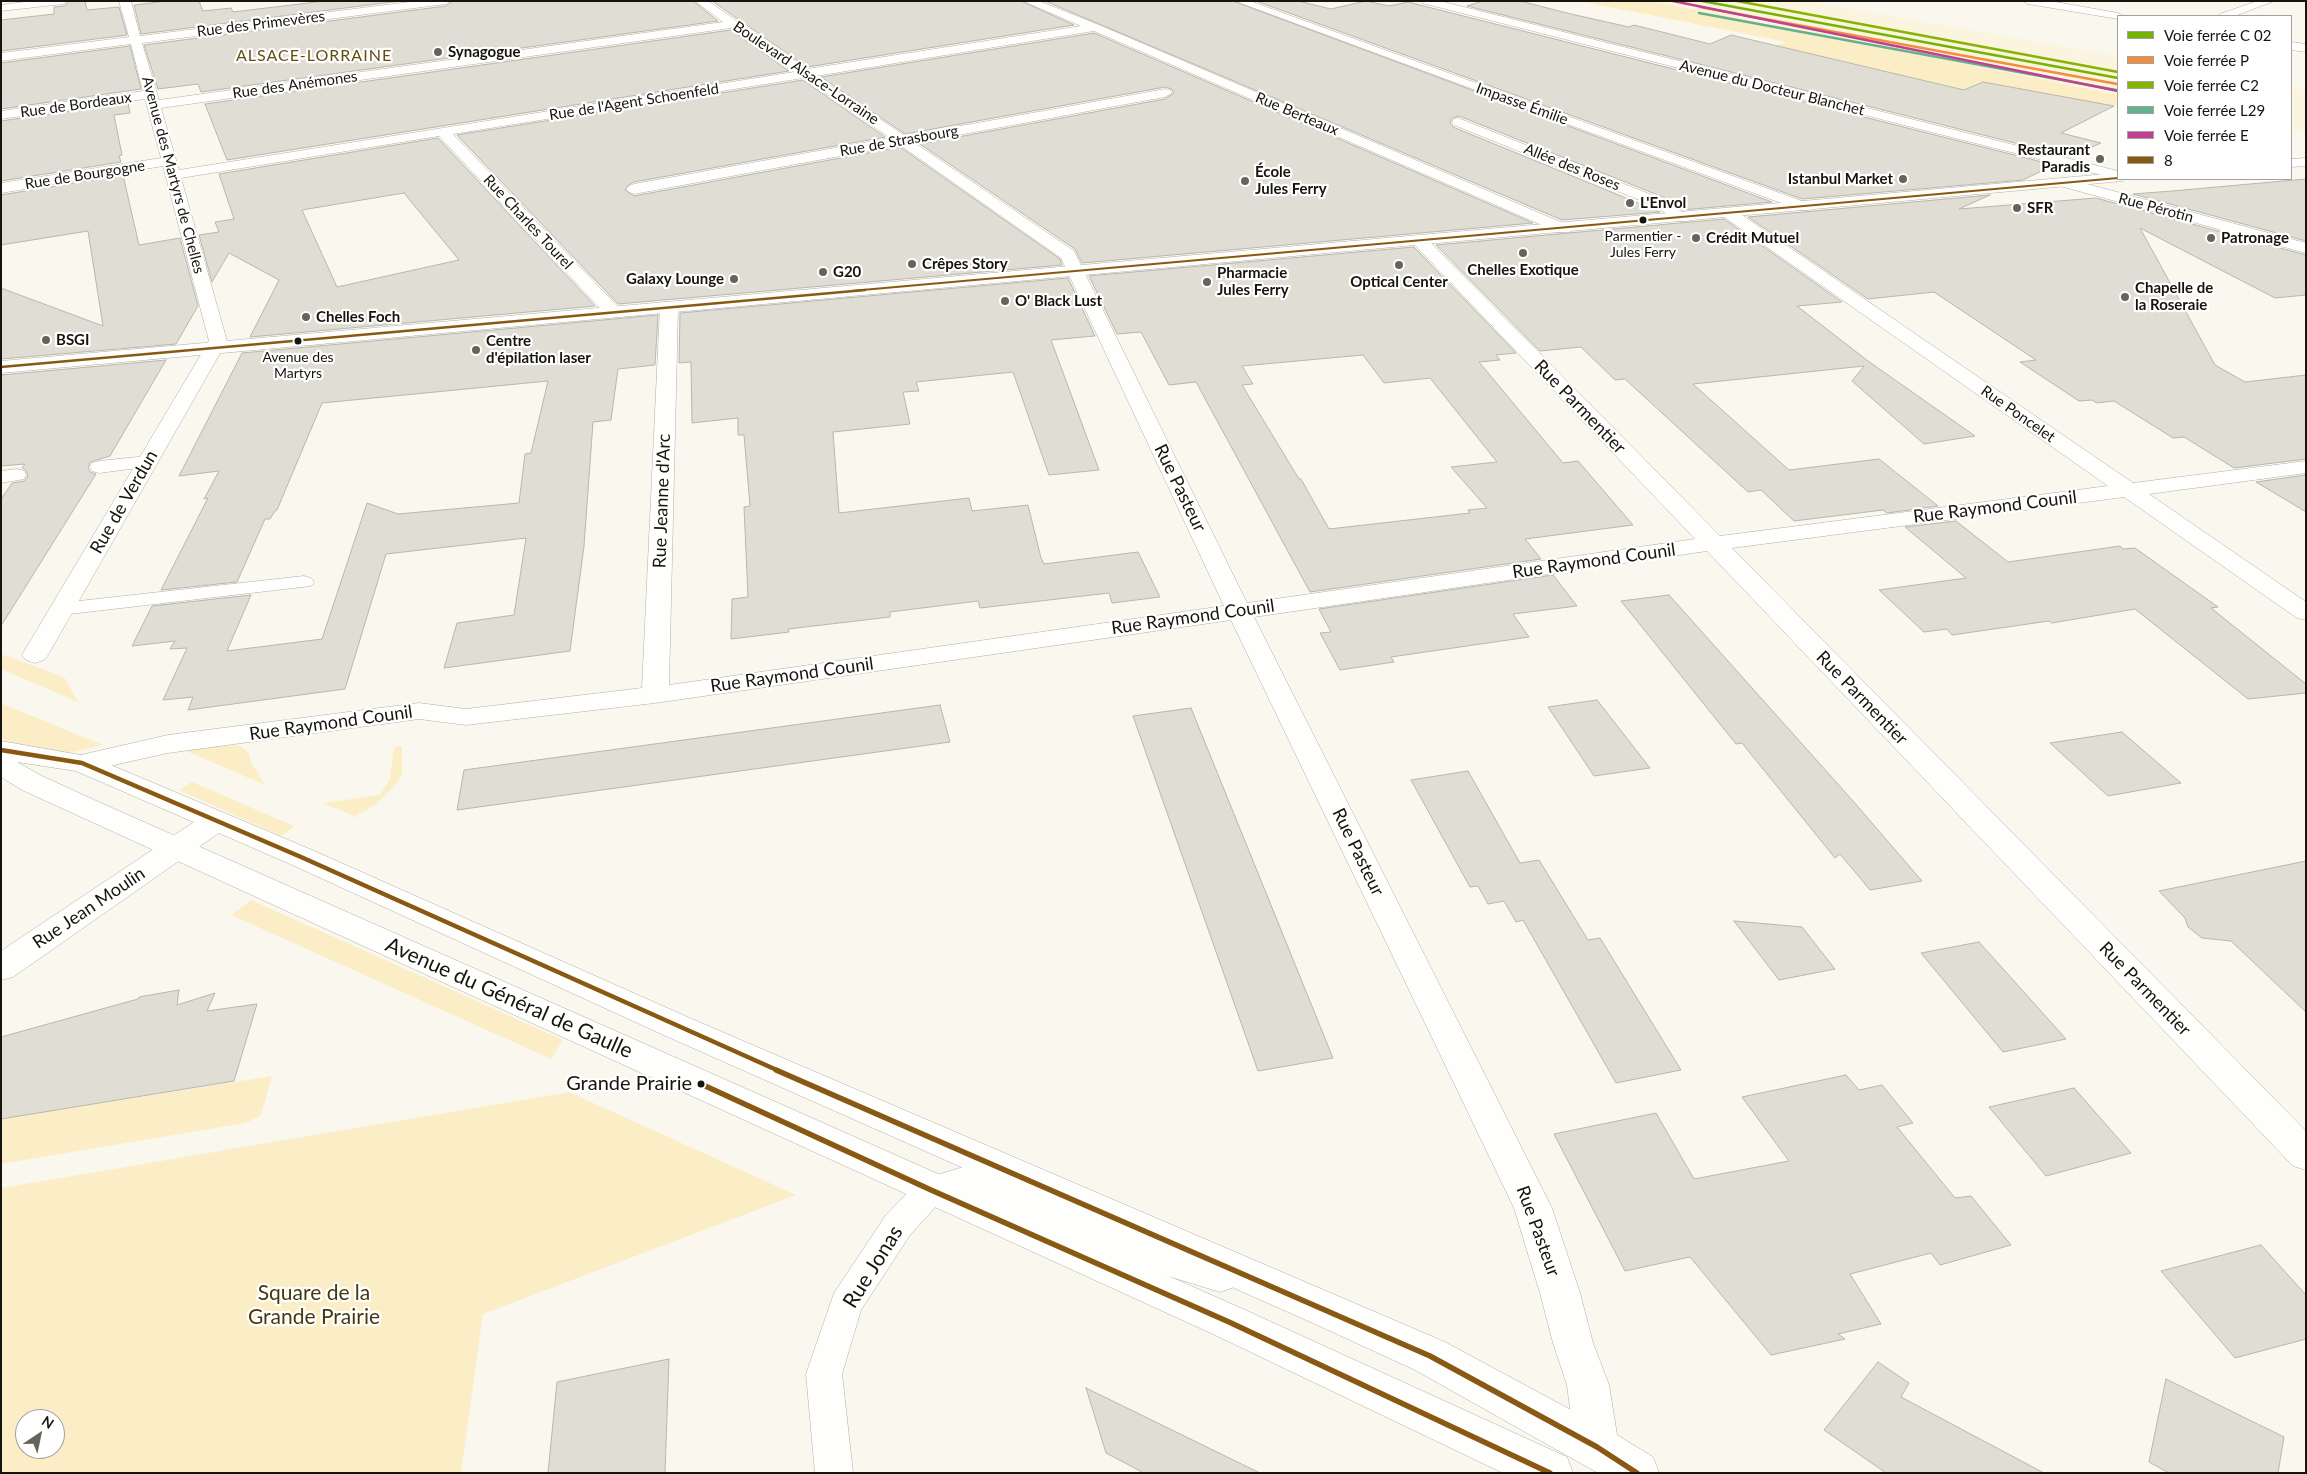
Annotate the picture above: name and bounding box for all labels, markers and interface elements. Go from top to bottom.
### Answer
street label: Rue des Primevères [196,7,326,41]
legend [2117,15,2292,180]
street label: Boulevard Alsace-Lorraine [730,17,882,129]
text: Voie ferrée C 02 [2164,26,2271,44]
place label: Synagogue [448,43,521,61]
district label: ALSACE-LORRAINE [234,46,394,66]
marker: Synagogue [432,46,444,58]
text: Voie ferrée P [2164,51,2249,69]
street label: Avenue du Docteur Blanchet [1678,56,1866,120]
street label: Rue des Anémones [231,67,359,103]
street label: Avenue des Martyrs de Chelles [138,74,208,276]
text: Voie ferrée C2 [2164,76,2259,94]
street label: Impasse Émilie [1474,79,1570,129]
street label: Rue de l'Agent Schoenfeld [548,80,720,124]
street label: Rue de Bordeaux [19,88,133,122]
street label: Rue Berteaux [1253,88,1341,140]
text: Voie ferrée L29 [2164,101,2265,119]
street label: Rue de Strasbourg [838,122,960,160]
text: Voie ferrée E [2164,126,2249,144]
street label: Allée des Roses [1521,140,1623,194]
place label: Restaurant Paradis [2018,141,2090,176]
text: 8 [2164,151,2173,169]
marker: Restaurant Paradis [2094,153,2106,165]
street label: Rue de Bourgogne [24,157,146,193]
place label: École Jules Ferry [1255,163,1327,198]
place label: Istanbul Market [1788,170,1893,188]
street label: Rue Charles Tourel [480,171,576,273]
marker: Istanbul Market [1897,173,1909,185]
marker: École Jules Ferry [1239,175,1251,187]
street label: Rue Pérotin [2117,189,2195,227]
place label: L'Envol [1640,194,1686,212]
marker: L'Envol [1624,197,1636,209]
place label: SFR [2027,199,2053,217]
marker: SFR [2011,202,2023,214]
marker: Parmentier - Jules Ferry [1638,215,1648,225]
place label: Parmentier - Jules Ferry [1605,228,1681,260]
place label: Crédit Mutuel [1706,229,1799,247]
place label: Patronage [2221,229,2289,247]
marker: Crédit Mutuel [1690,232,1702,244]
marker: Patronage [2205,232,2217,244]
marker: Chelles Exotique [1517,247,1529,259]
place label: Crêpes Story [922,255,1008,273]
marker: Crêpes Story [906,258,918,270]
marker: Optical Center [1393,259,1405,271]
place label: Chelles Exotique [1467,261,1579,279]
place label: G20 [833,263,861,281]
place label: Pharmacie Jules Ferry [1217,264,1289,299]
marker: G20 [817,266,829,278]
place label: Galaxy Lounge [626,270,724,288]
marker: Galaxy Lounge [728,273,740,285]
place label: Optical Center [1350,273,1448,291]
marker: Pharmacie Jules Ferry [1201,276,1213,288]
place label: Chapelle de la Roseraie [2135,279,2213,314]
marker: Chapelle de la Roseraie [2119,291,2131,303]
place label: O' Black Lust [1015,292,1102,310]
marker: O' Black Lust [999,295,1011,307]
place label: Chelles Foch [316,308,400,326]
marker: Chelles Foch [300,311,312,323]
place label: BSGI [56,331,89,349]
place label: Centre d'épilation laser [486,332,591,367]
marker: BSGI [40,334,52,346]
marker: Avenue des Martyrs [293,336,303,346]
marker: Centre d'épilation laser [470,344,482,356]
place label: Avenue des Martyrs [262,349,334,382]
street label: Rue Parmentier [1530,355,1630,459]
street label: Rue Poncelet [1977,382,2059,446]
street label: Rue Jeanne d'Arc [649,433,675,569]
street label: Rue Pasteur [1150,441,1210,535]
street label: Rue de Verdun [86,446,162,558]
street label: Rue Raymond Counil [1912,486,2078,528]
street label: Rue Raymond Counil [1511,539,1677,583]
street label: Rue Raymond Counil [1110,595,1276,639]
street label: Rue Parmentier [1812,646,1912,750]
street label: Rue Raymond Counil [709,653,875,697]
street label: Rue Raymond Counil [248,701,414,745]
street label: Rue Pasteur [1328,805,1388,899]
street label: Rue Jean Moulin [29,862,149,954]
street label: Avenue du Général de Gaulle [382,932,636,1064]
street label: Rue Parmentier [2095,937,2195,1041]
place label: Grande Prairie [566,1072,692,1096]
marker: Grande Prairie [696,1079,706,1089]
street label: Rue Pasteur [1512,1183,1564,1279]
street label: Rue Jonas [838,1221,908,1313]
park label: Square de la Grande Prairie [248,1280,380,1330]
north arrow [15,1409,65,1459]
text: N [39,1412,57,1432]

